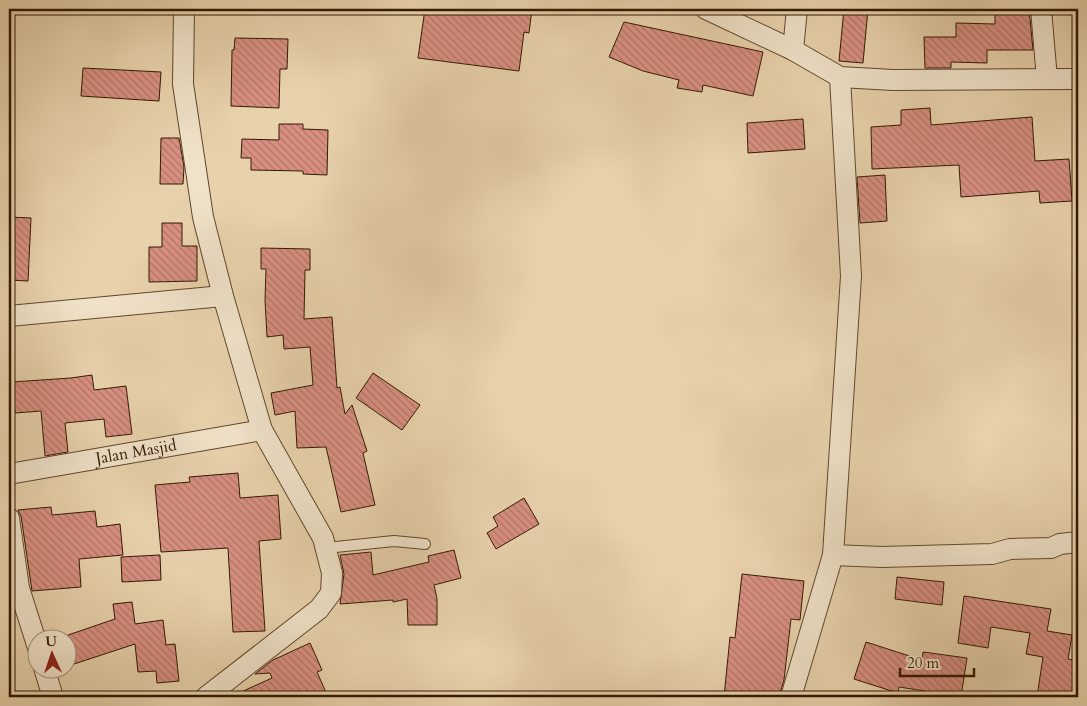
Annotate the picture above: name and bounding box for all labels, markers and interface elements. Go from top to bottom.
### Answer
street label: Jalan Masjid [92,434,179,470]
north arrow [28,628,78,678]
text: U [45,632,58,651]
scale bar [900,646,973,678]
text: 20 m [907,653,939,673]

